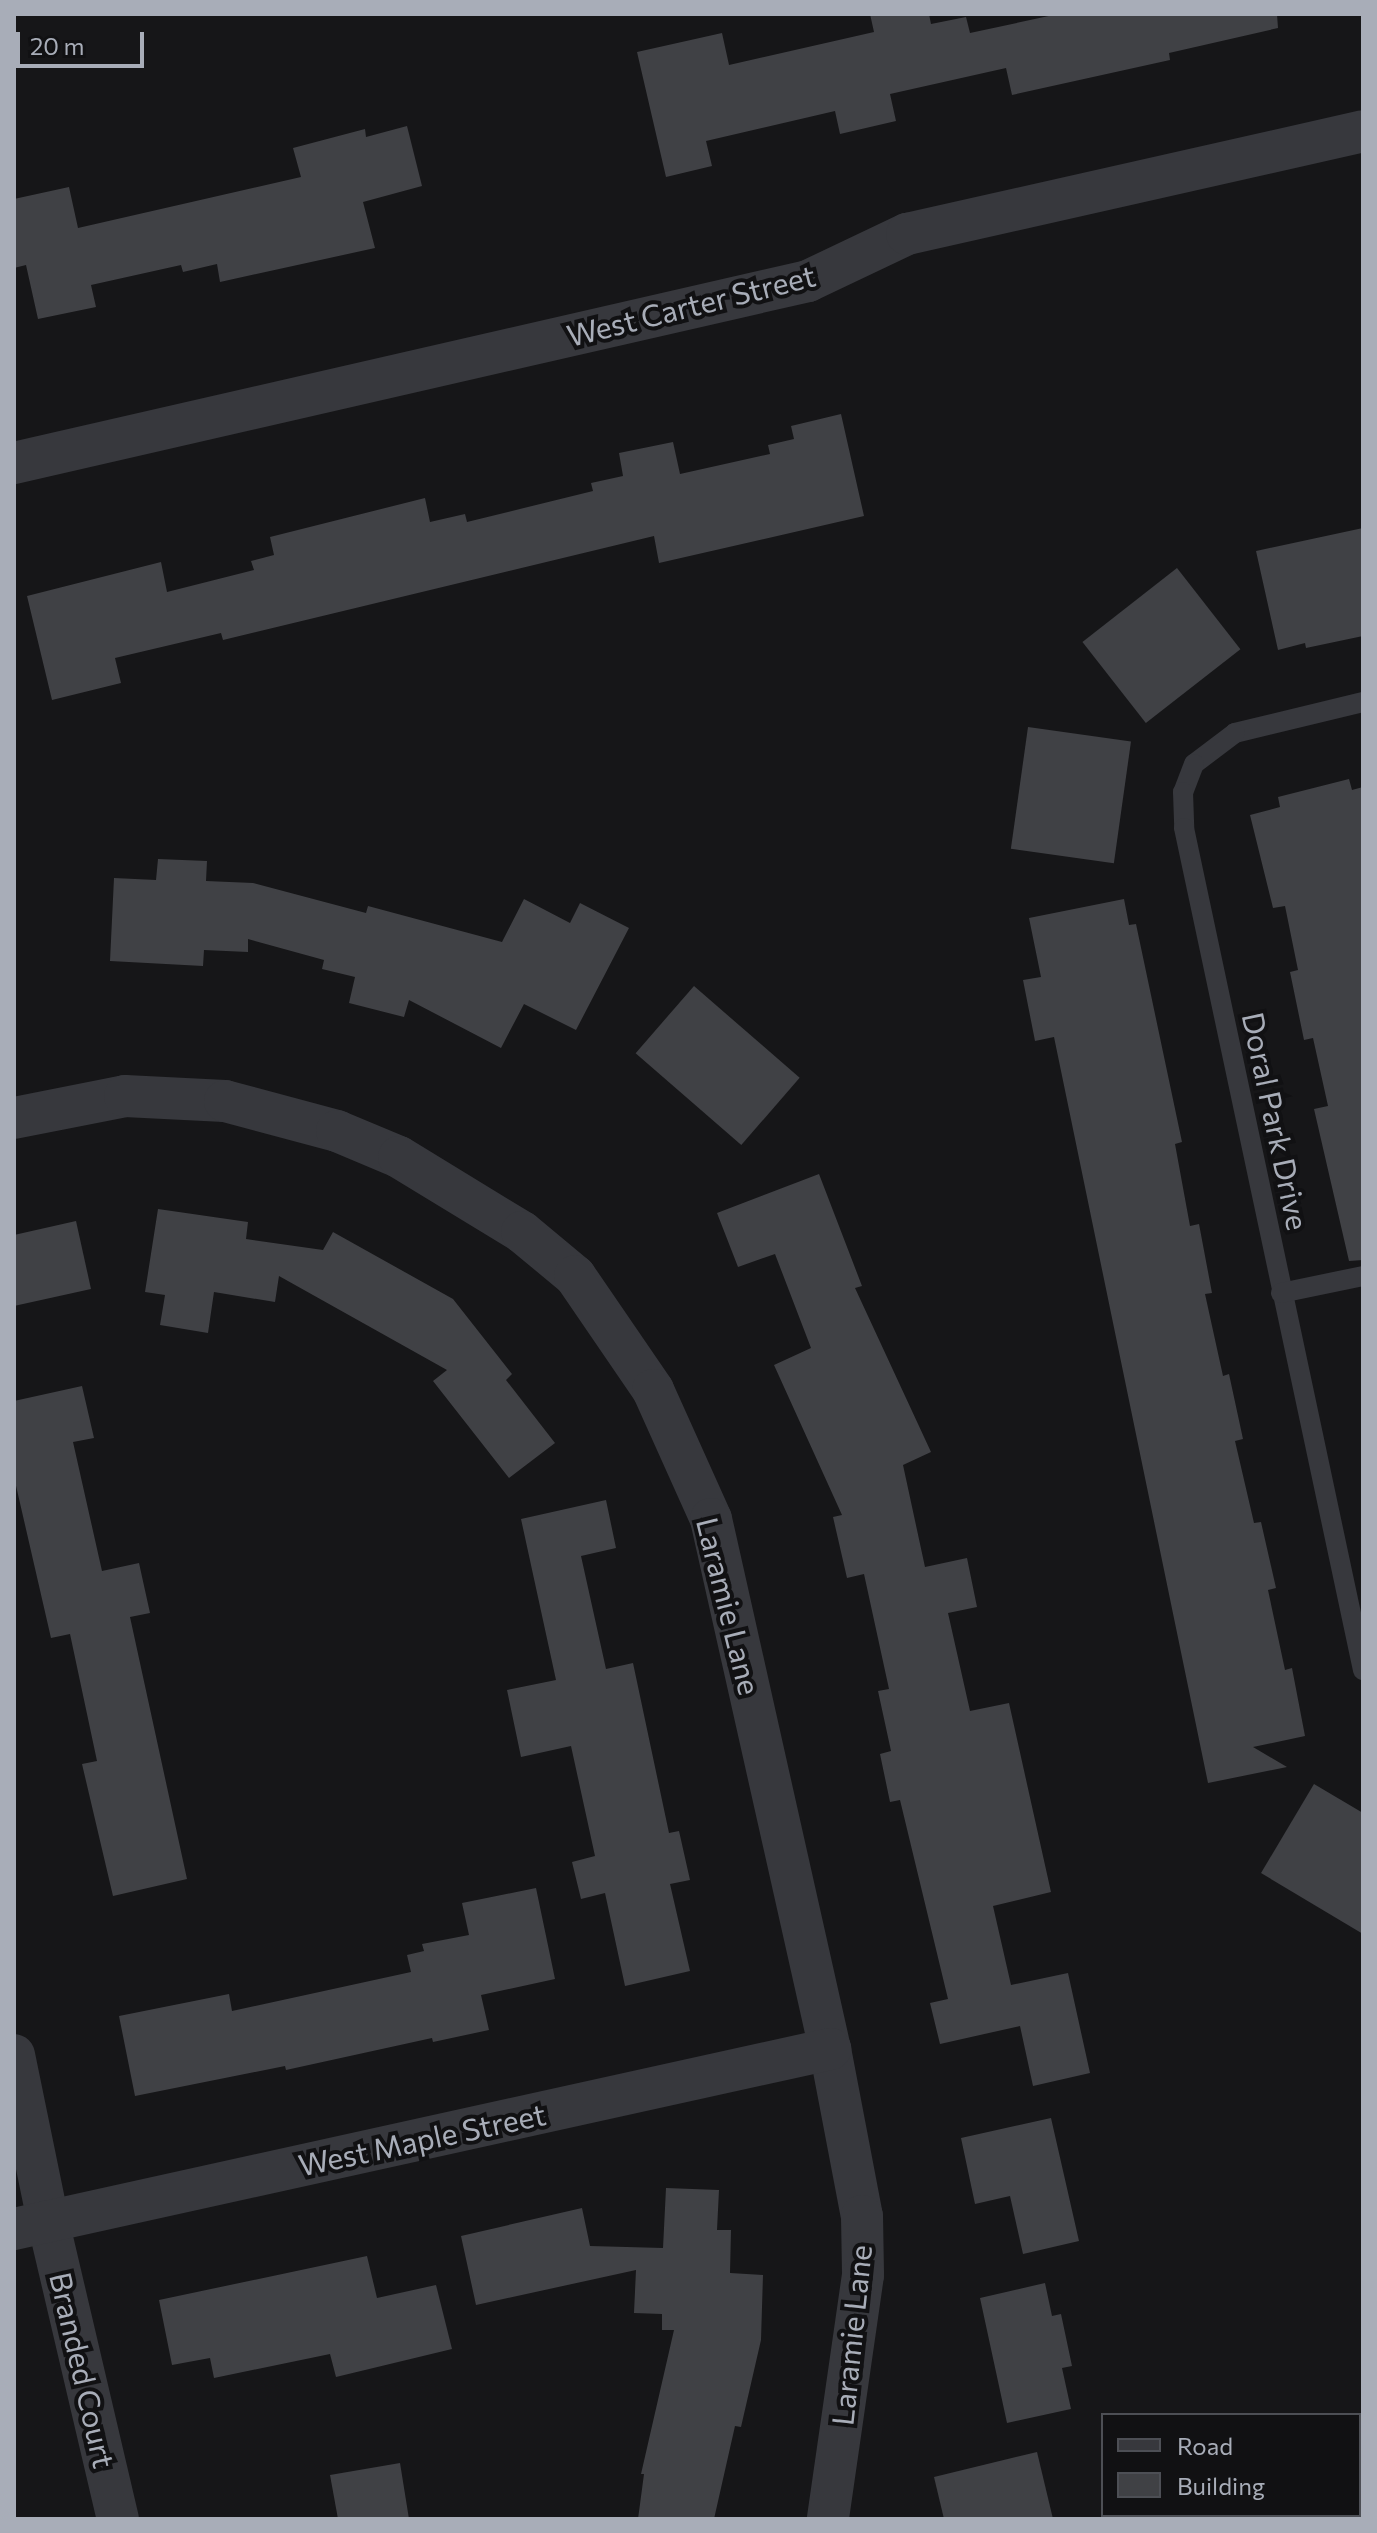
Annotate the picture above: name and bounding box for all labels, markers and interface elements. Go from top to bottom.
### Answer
scale bar [20,16,148,66]
text: 20 m [30,31,84,60]
street label: West Carter Street [563,257,819,353]
street label: Doral Park Drive [1235,1009,1317,1233]
street label: Laramie Lane [690,1514,768,1698]
street label: West Maple Street [295,2095,549,2183]
street label: Laramie Lane [824,2243,878,2427]
street label: Branded Court [43,2269,123,2471]
legend [1101,2413,1361,2517]
text: Road [1177,2431,1233,2460]
text: Building [1177,2471,1265,2500]

